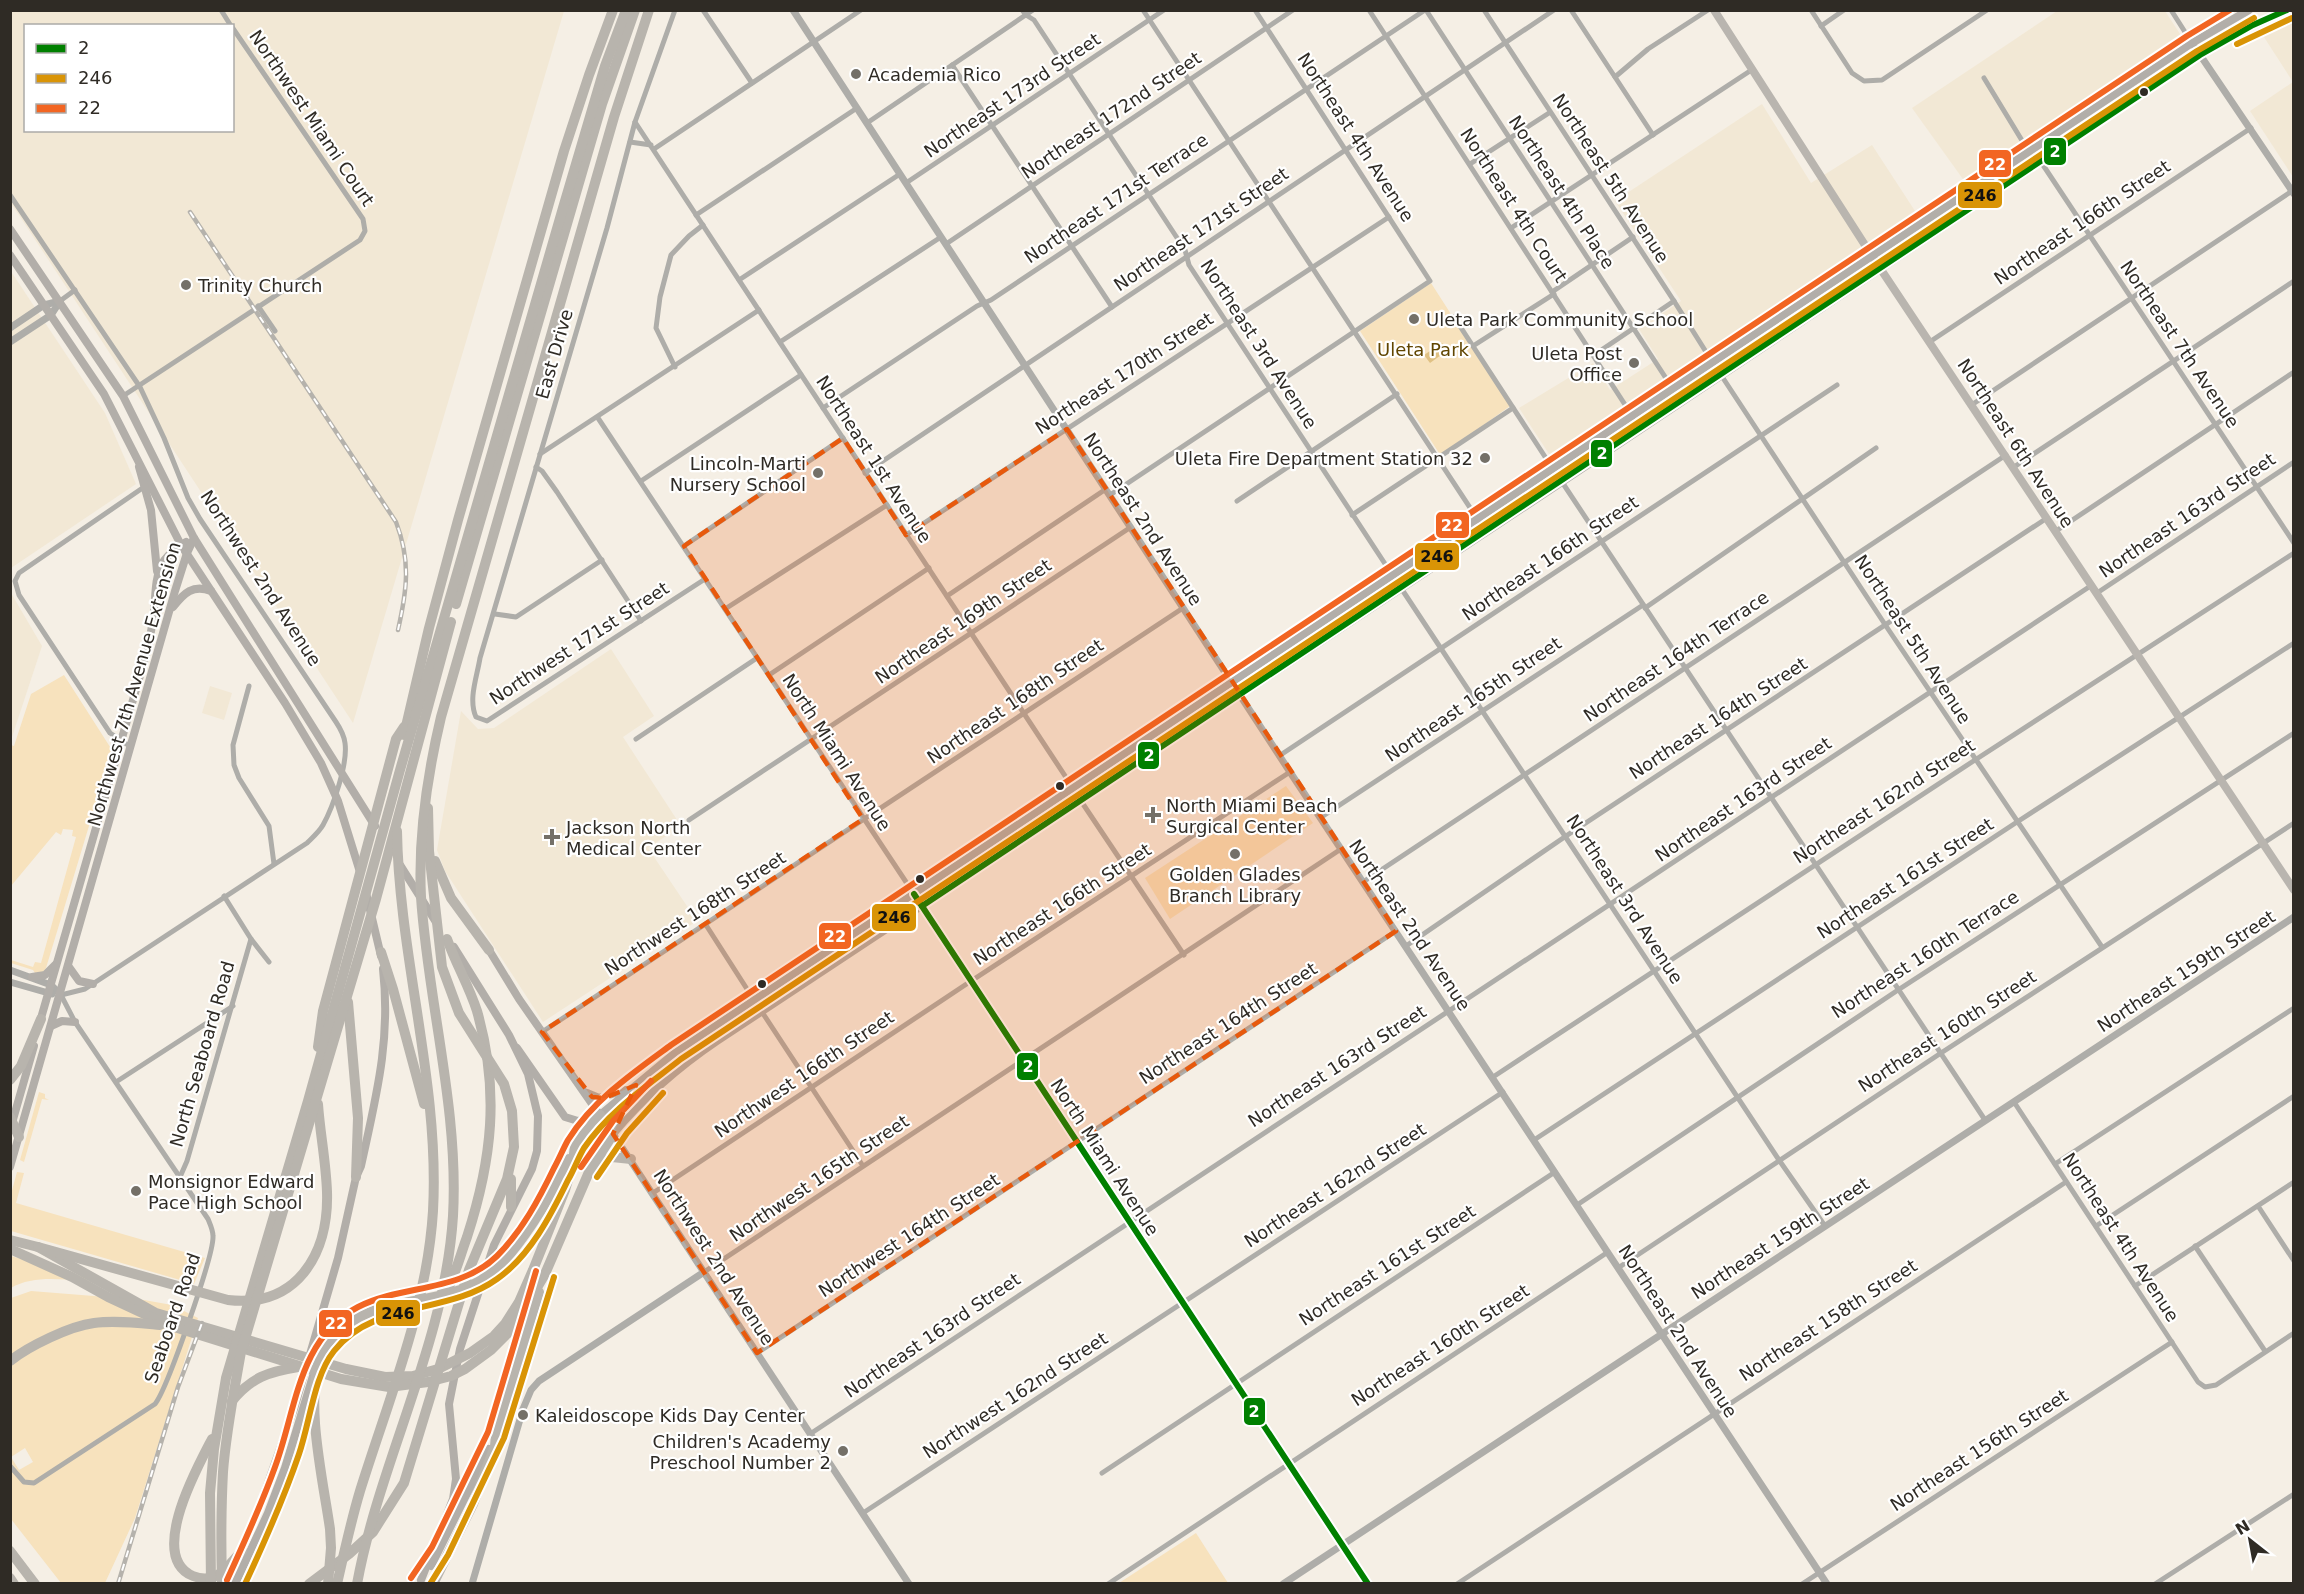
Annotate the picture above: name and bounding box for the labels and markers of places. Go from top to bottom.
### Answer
place label: Academia Rico [868,64,1001,85]
marker: Academia Rico [849,67,863,81]
unlabelled marker [2138,86,2150,98]
place label: Trinity Church [197,275,322,296]
marker: Trinity Church [179,278,193,292]
place label: Uleta Park Community School [1426,309,1693,330]
marker: Uleta Park Community School [1407,312,1421,326]
place label: Uleta Post Office [1531,343,1622,385]
marker: Uleta Post Office [1627,356,1641,370]
place label: Uleta Fire Department Station 32 [1175,448,1473,469]
marker: Uleta Fire Department Station 32 [1478,451,1492,465]
place label: Lincoln-Marti Nursery School [670,453,806,495]
marker: Lincoln-Marti Nursery School [811,466,825,480]
unlabelled marker [1054,780,1066,792]
place label: North Miami Beach Surgical Center [1166,795,1338,837]
marker: North Miami Beach Surgical Center [1144,806,1162,824]
place label: Jackson North Medical Center [565,817,702,859]
marker: Jackson North Medical Center [543,828,561,846]
marker: Golden Glades Branch Library [1228,847,1242,861]
place label: Golden Glades Branch Library [1169,864,1301,906]
unlabelled marker [914,873,926,885]
unlabelled marker [756,978,768,990]
place label: Monsignor Edward Pace High School [148,1171,314,1213]
marker: Monsignor Edward Pace High School [129,1184,143,1198]
place label: Kaleidoscope Kids Day Center [535,1405,805,1426]
marker: Kaleidoscope Kids Day Center [516,1408,530,1422]
place label: Children's Academy Preschool Number 2 [649,1431,831,1473]
marker: Children's Academy Preschool Number 2 [836,1444,850,1458]

